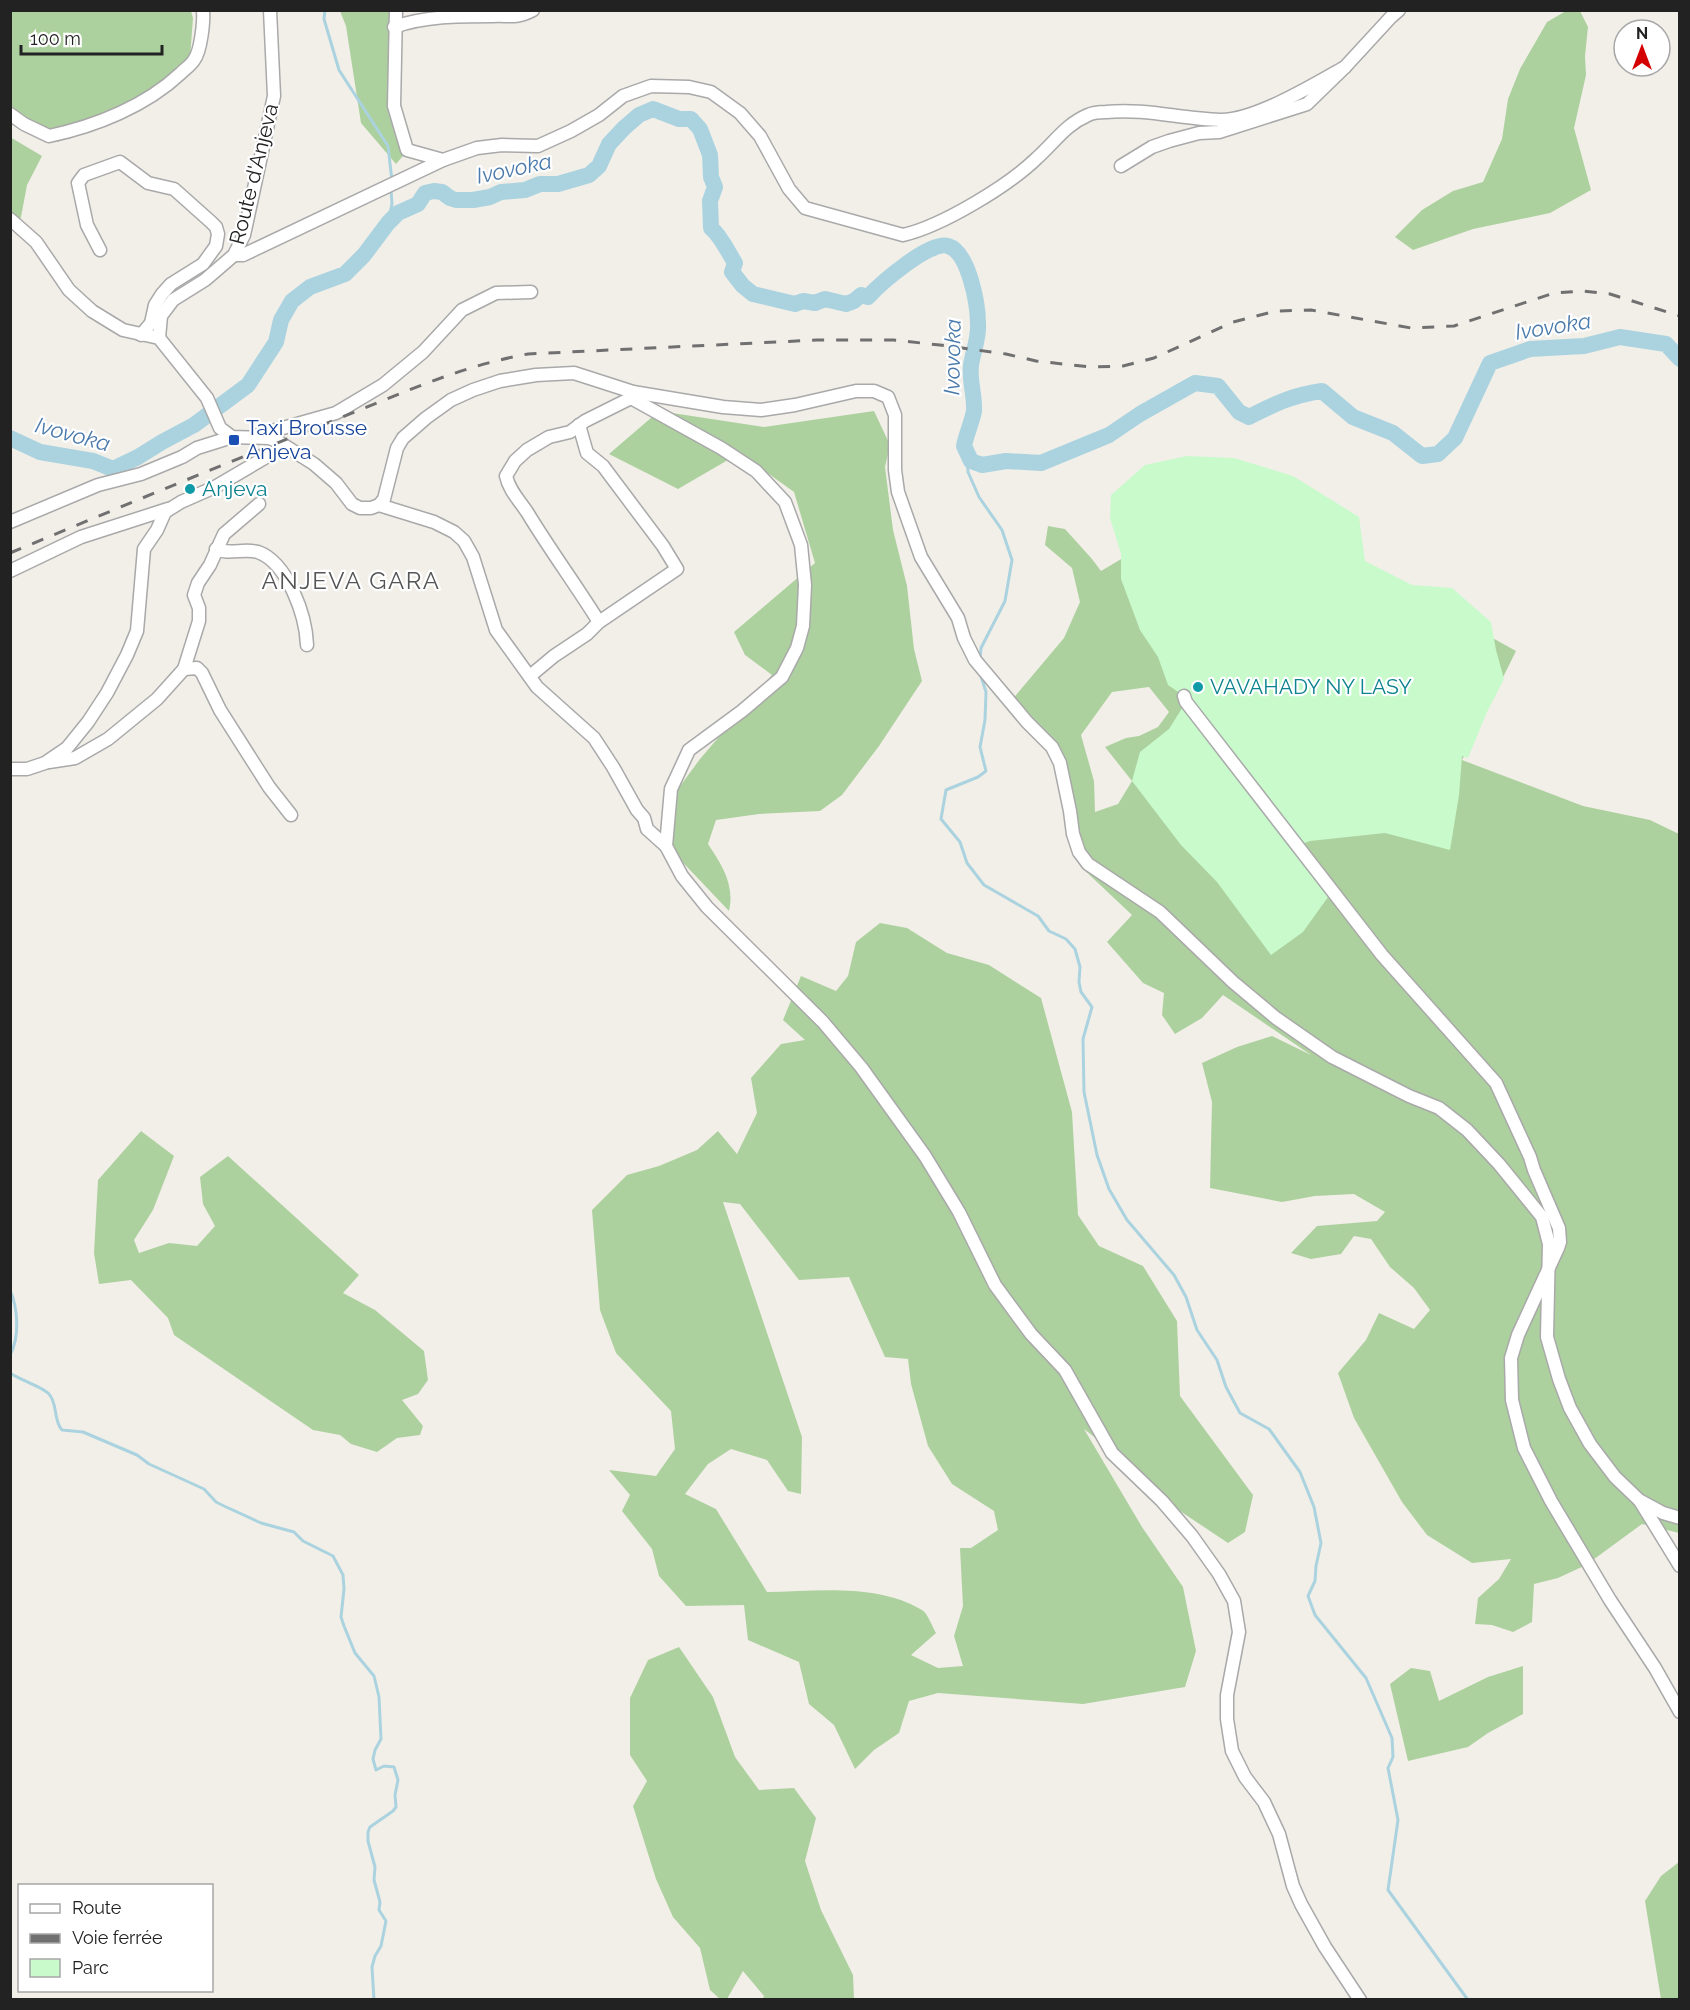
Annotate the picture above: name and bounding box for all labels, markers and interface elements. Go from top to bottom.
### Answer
scale bar [21,18,162,56]
north arrow [1612,18,1672,78]
text: N [1636,24,1648,43]
text: 100 m [30,28,81,49]
street label: Route d'Anjeva [224,101,283,247]
water label: Ivovoka [474,147,554,189]
water label: Ivovoka [1513,307,1593,345]
water label: Ivovoka [938,319,966,395]
water label: Ivovoka [33,412,113,456]
place label: Taxi Brousse Anjeva [246,415,367,464]
marker: Taxi Brousse Anjeva [227,433,241,447]
place label: Anjeva [202,476,268,501]
marker: Anjeva [183,482,197,496]
district label: ANJEVA GARA [261,566,441,595]
place label: VAVAHADY NY LASY [1210,674,1412,699]
marker: VAVAHADY NY LASY [1191,680,1205,694]
legend [18,1884,213,1992]
text: Route [72,1897,122,1918]
text: Voie ferrée [72,1927,163,1948]
text: Parc [72,1957,109,1978]

